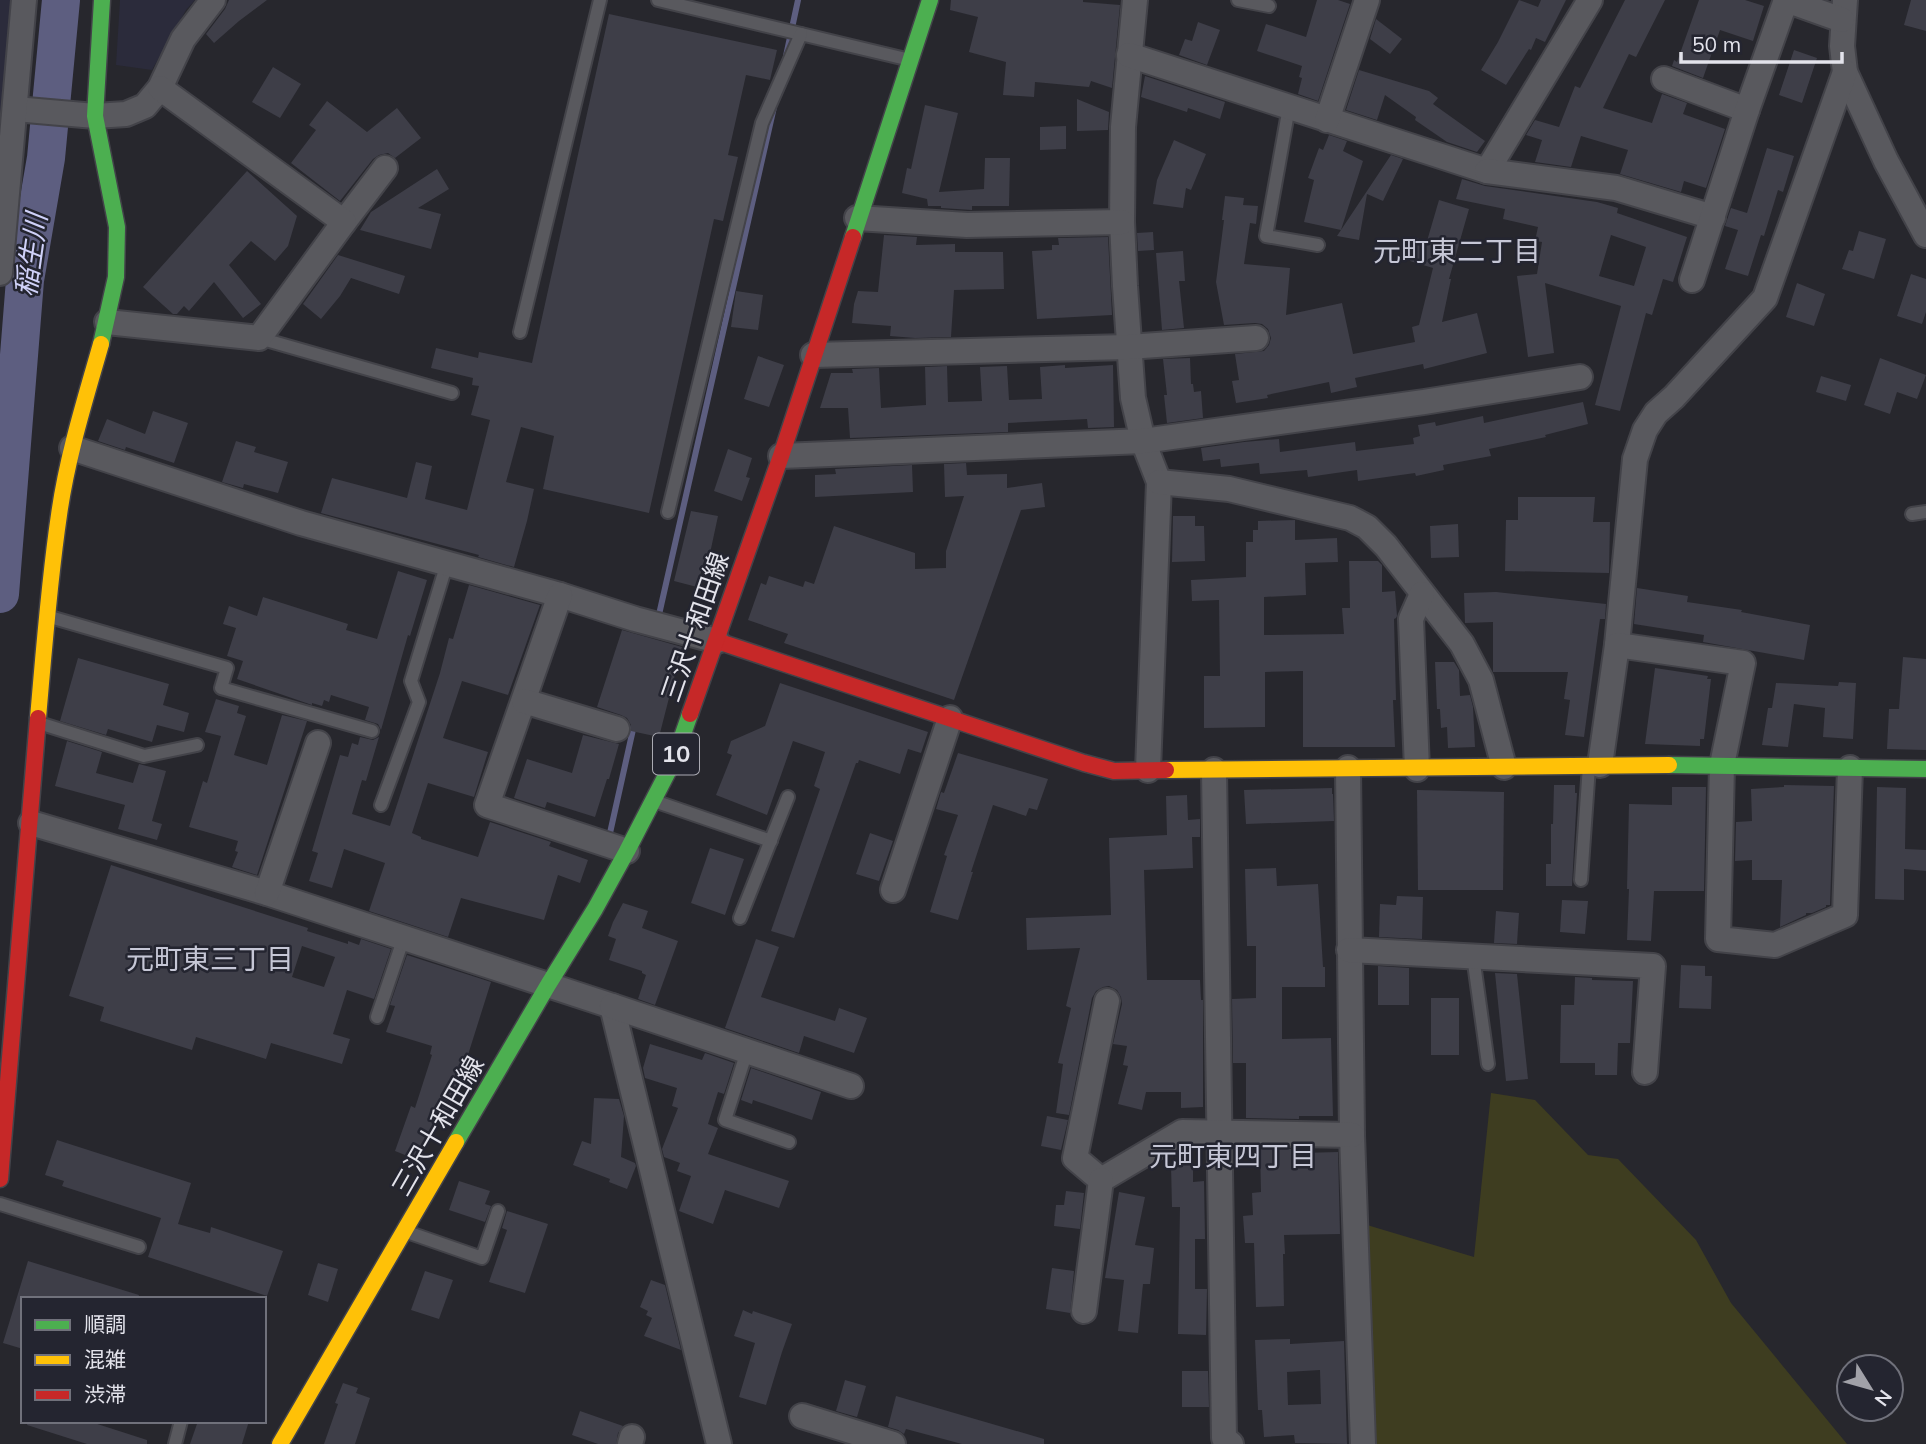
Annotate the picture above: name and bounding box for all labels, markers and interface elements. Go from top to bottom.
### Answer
scale bar [1681,21,1842,65]
text: 50 m [1692,31,1741,57]
water label: 稲生川 [7,208,54,299]
district label: 元町東二丁目 [1373,233,1541,268]
street label: 三沢十和田線 [654,548,736,706]
road number: 10 [653,734,699,774]
district label: 元町東三丁目 [126,941,294,976]
street label: 三沢十和田線 [384,1050,491,1202]
district label: 元町東四丁目 [1149,1138,1317,1173]
legend [21,1297,266,1423]
text: 順調 [84,1311,126,1337]
text: 混雑 [84,1346,126,1372]
north arrow [1835,1353,1905,1423]
text: 渋滞 [84,1381,126,1407]
text: N [1870,1385,1897,1411]

